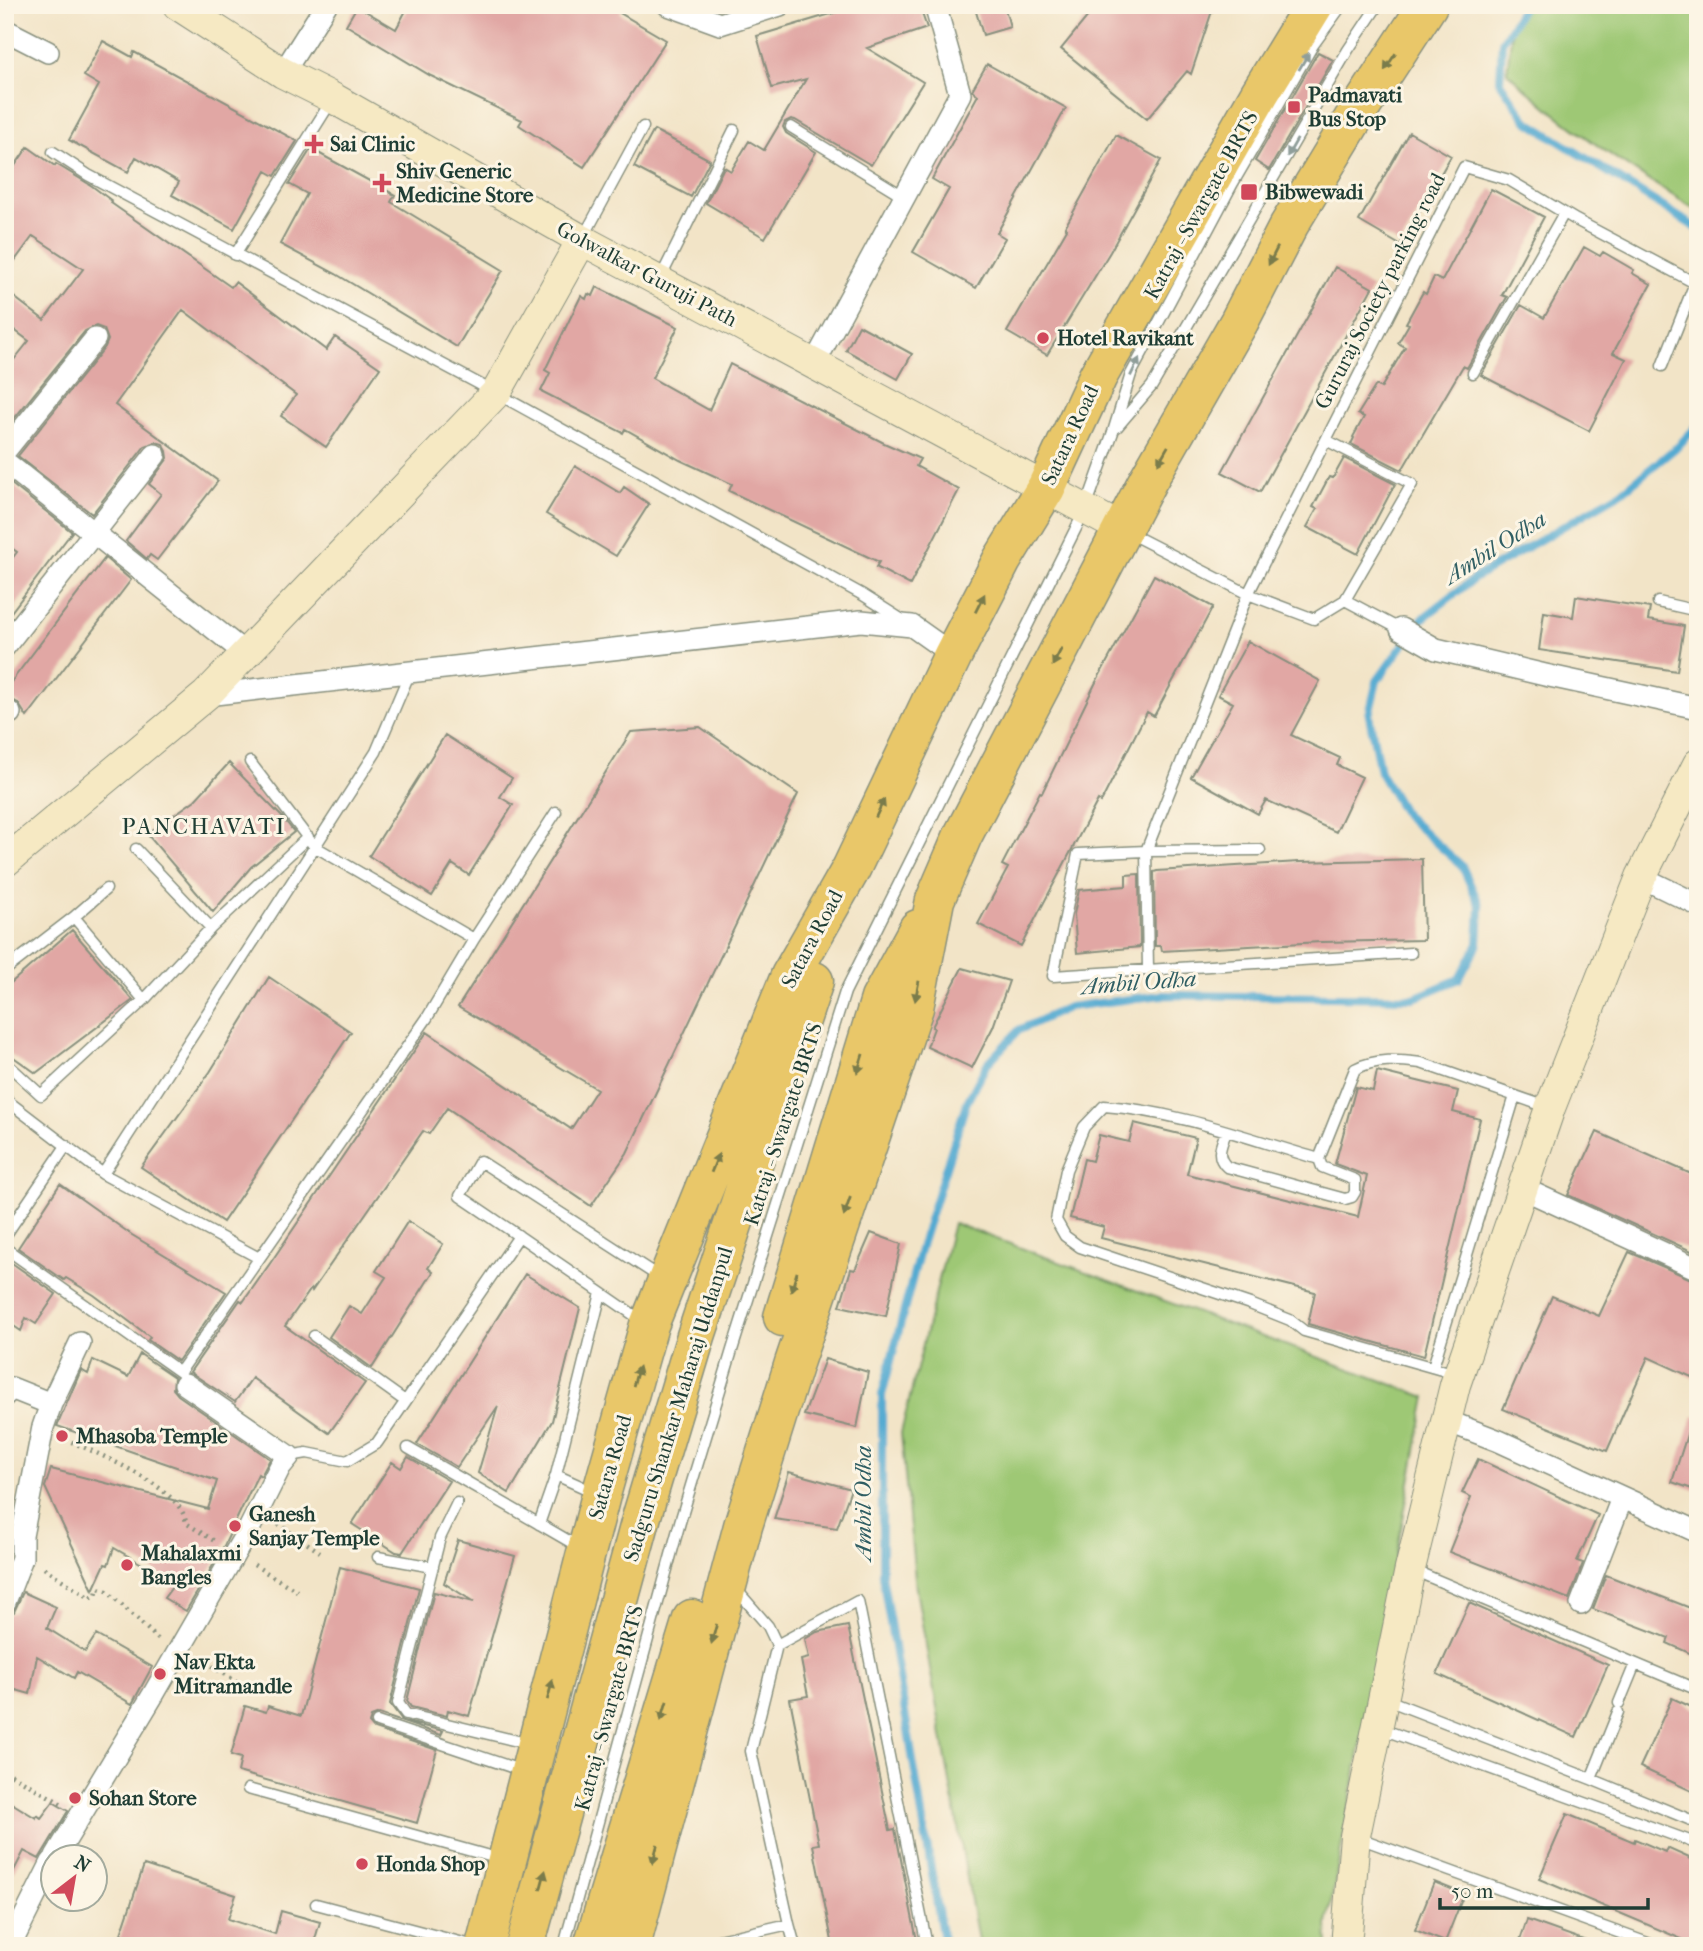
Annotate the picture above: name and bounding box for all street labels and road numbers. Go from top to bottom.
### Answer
street label: Katraj - Swargate BRTS [1139,106,1263,304]
street label: Gururaj Society parking road [1310,168,1450,413]
street label: Golwalkar Guruji Path [553,216,742,332]
street label: Satara Road [1036,381,1104,489]
street label: Satara Road [776,885,848,992]
street label: Katraj - Swargate BRTS [739,1019,827,1229]
street label: Sadguru Shankar Maharaj Uddanpul [619,1243,738,1564]
street label: Satara Road [584,1411,637,1522]
street label: Katraj - Swargate BRTS [570,1602,648,1814]

